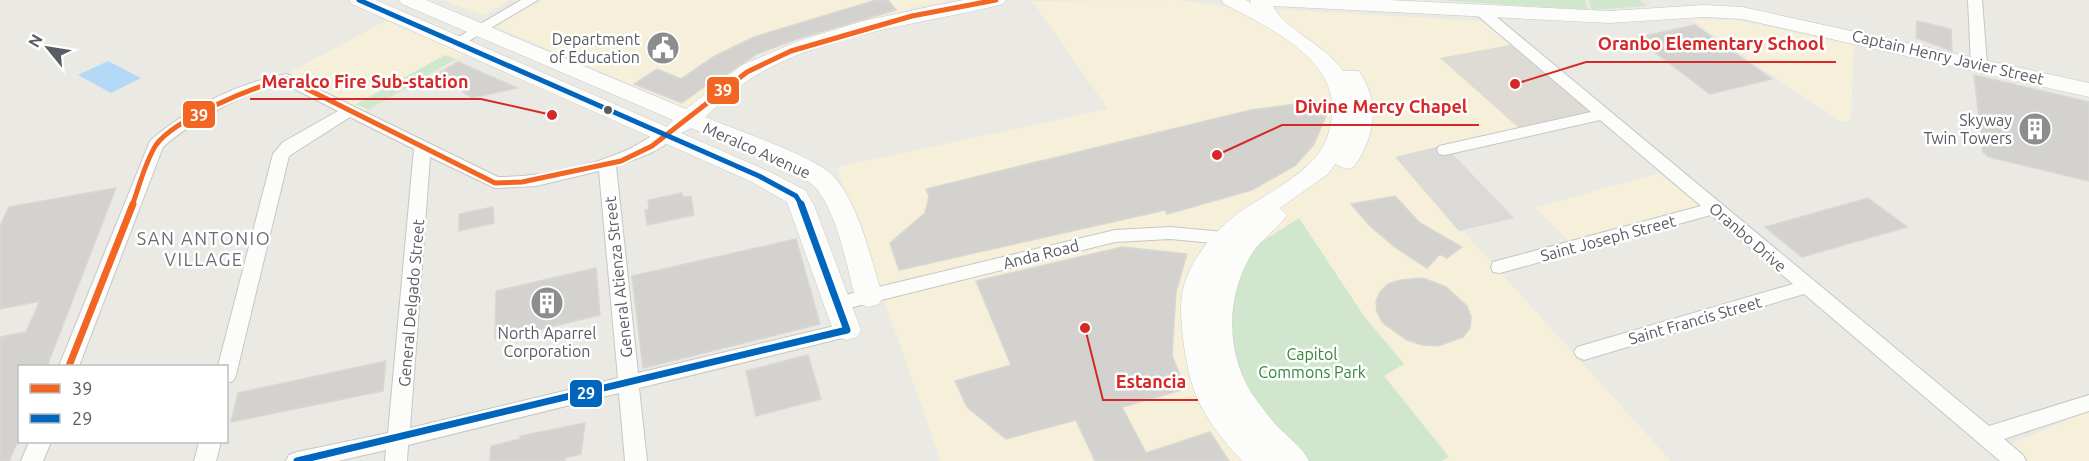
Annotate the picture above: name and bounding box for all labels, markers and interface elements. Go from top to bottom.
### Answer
north arrow [18,18,78,78]
callout: Oranbo Elementary School [1586,26,1836,62]
street label: Captain Henry Javier Street [1850,26,2046,88]
place label: Department of Education [549,30,641,66]
public building icon: Department of Education [645,30,681,66]
text: N [24,31,46,50]
text: Oranbo Elementary School [1598,33,1825,53]
callout: Meralco Fire Sub-station [250,63,481,99]
text: Meralco Fire Sub-station [262,71,468,91]
line badge: 39 [706,76,740,105]
text: 39 [714,81,732,99]
callout: Divine Mercy Chapel [1282,89,1479,125]
text: Divine Mercy Chapel [1295,96,1468,116]
line badge: 39 [182,100,216,129]
unlabelled marker [602,104,614,116]
text: 39 [190,106,208,124]
place label: Skyway Twin Towers [1923,111,2012,147]
building icon: Skyway Twin Towers [2017,111,2053,147]
street label: Meralco Avenue [701,118,813,182]
street label: General Atienza Street [601,195,635,358]
street label: Oranbo Drive [1706,199,1790,275]
street label: Saint Joseph Street [1538,211,1678,265]
street label: General Delgado Street [395,218,427,388]
district label: SAN ANTONIO VILLAGE [137,228,271,269]
street label: Anda Road [1001,236,1081,272]
building icon: North Aparrel Corporation [529,285,565,321]
street label: Saint Francis Street [1626,292,1764,348]
place label: North Aparrel Corporation [497,324,597,360]
park label: Capitol Commons Park [1258,345,1366,381]
callout: Estancia [1103,364,1198,400]
legend [18,365,228,443]
text: Estancia [1116,371,1186,391]
text: 39 [72,378,92,398]
line badge: 29 [569,379,603,408]
text: 29 [577,384,595,402]
text: 29 [72,408,92,428]

